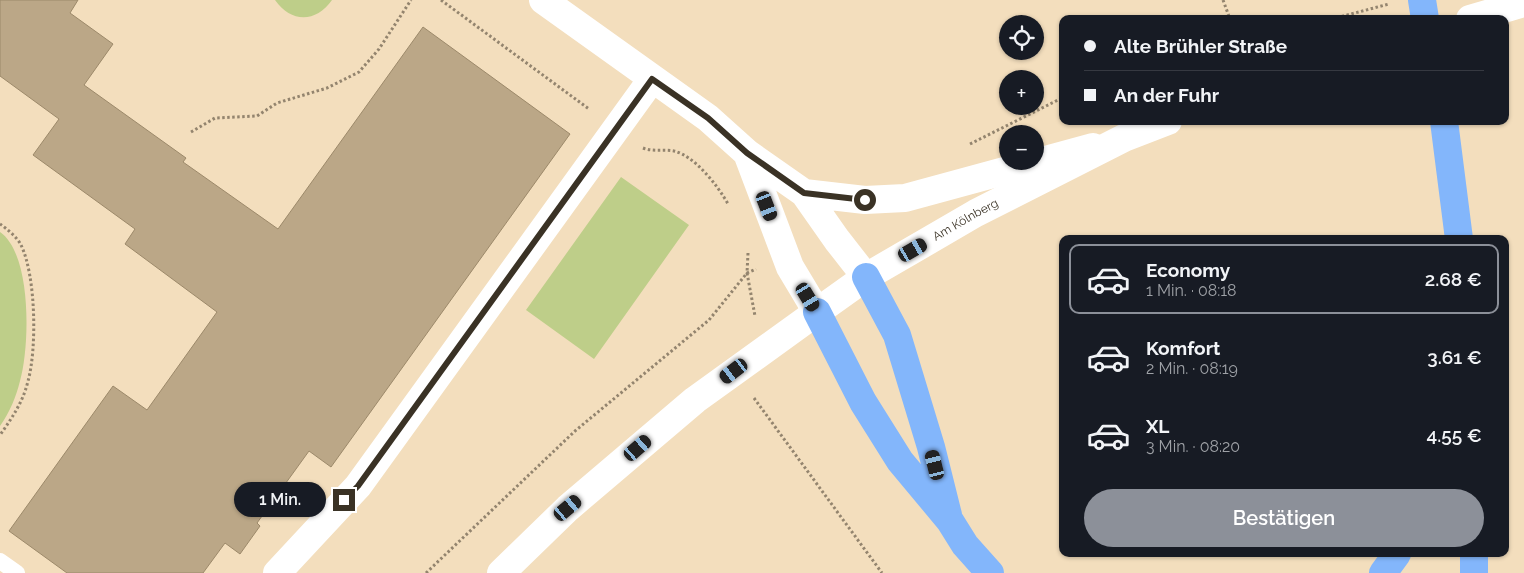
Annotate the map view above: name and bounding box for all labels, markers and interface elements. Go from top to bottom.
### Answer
map controls [999,15,1044,170]
button: locate [999,15,1044,60]
text: Alte Brühler Straße [1114,35,1287,57]
button: + [999,70,1044,115]
text: An der Fuhr [1114,84,1219,106]
button: − [999,125,1044,170]
car [754,189,779,223]
route start [854,189,876,211]
street label: Am Kölnberg [930,196,1001,244]
car [896,236,929,264]
icon: car [1086,257,1131,302]
text: Economy [1146,259,1230,281]
text: 2.68 € [1425,268,1482,290]
car [793,280,822,314]
text: 1 Min. · 08:18 [1146,281,1237,300]
icon: car [1086,335,1131,380]
text: Komfort [1146,337,1220,359]
text: 3.61 € [1427,346,1482,368]
car [717,356,750,386]
text: 2 Min. · 08:19 [1146,359,1238,378]
icon: car [1086,413,1131,458]
text: XL [1146,415,1169,437]
text: 4.55 € [1426,424,1482,446]
car [621,432,654,464]
text: 3 Min. · 08:20 [1146,437,1240,456]
car [924,449,945,481]
callout: 1 Min. [234,482,326,518]
route end [333,489,355,511]
button: Bestätigen [1084,489,1484,547]
text: 1 Min. [259,490,301,509]
car [551,493,584,523]

